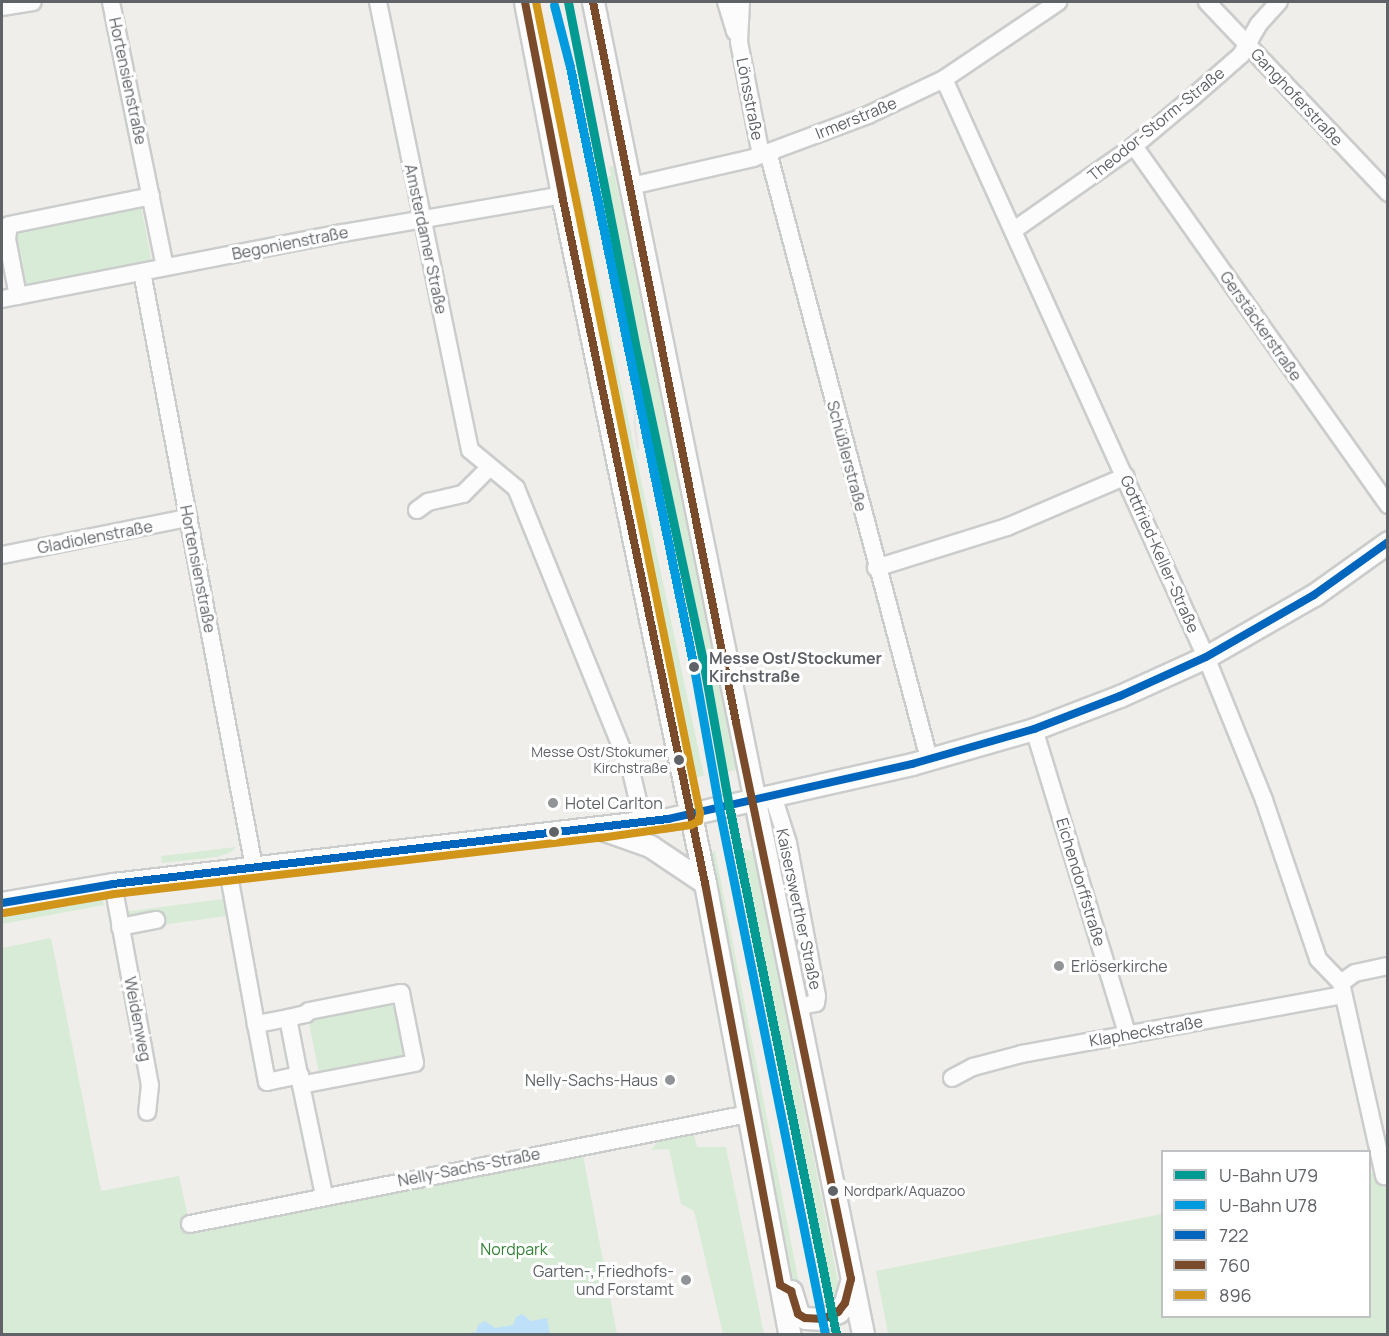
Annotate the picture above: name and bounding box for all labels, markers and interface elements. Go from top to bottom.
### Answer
street label: Hortensienstraße [105,16,151,146]
street label: Ganghoferstraße [1247,44,1347,150]
street label: Lönsstraße [733,56,767,142]
street label: Theodor-Storm-Straße [1084,63,1228,185]
street label: Irmerstraße [813,93,899,143]
street label: Amsterdamer Straße [401,162,451,316]
street label: Begonienstraße [230,222,350,264]
street label: Gerstäckerstraße [1216,268,1306,384]
street label: Schüßlerstraße [823,399,871,513]
street label: Gottfried-Keller-Straße [1117,472,1203,636]
street label: Hortensienstraße [176,504,220,634]
street label: Gladiolenstraße [36,516,154,558]
place label: Messe Ost/Stockumer Kirchstraße [709,648,882,686]
marker: Messe Ost/Stockumer Kirchstraße [684,657,704,677]
place label: Messe Ost/Stokumer Kirchstraße [531,744,668,776]
marker: Messe Ost/Stokumer Kirchstraße [673,754,685,766]
place label: Hotel Carlton [565,793,663,813]
marker: Hotel Carlton [546,796,560,810]
street label: Eichendorffstraße [1052,816,1110,948]
unlabelled marker [548,826,560,838]
street label: Kaiserswerther Straße [773,827,825,991]
place label: Erlöserkirche [1071,956,1168,976]
marker: Erlöserkirche [1052,959,1066,973]
street label: Weidenweg [120,975,156,1063]
street label: Klapheckstraße [1088,1012,1204,1050]
place label: Nelly-Sachs-Haus [525,1070,658,1090]
marker: Nelly-Sachs-Haus [663,1073,677,1087]
street label: Nelly-Sachs-Straße [396,1144,542,1190]
legend [1161,1150,1371,1318]
text: U-Bahn U79 [1219,1163,1318,1187]
place label: Nordpark/Aquazoo [844,1183,965,1199]
marker: Nordpark/Aquazoo [827,1185,839,1197]
text: U-Bahn U78 [1219,1193,1317,1217]
text: 722 [1219,1223,1249,1247]
park label: Nordpark [480,1239,548,1259]
text: 760 [1219,1253,1250,1277]
place label: Garten-, Friedhofs- und Forstamt [533,1261,674,1299]
marker: Garten-, Friedhofs- und Forstamt [679,1273,693,1287]
text: 896 [1219,1283,1252,1307]

